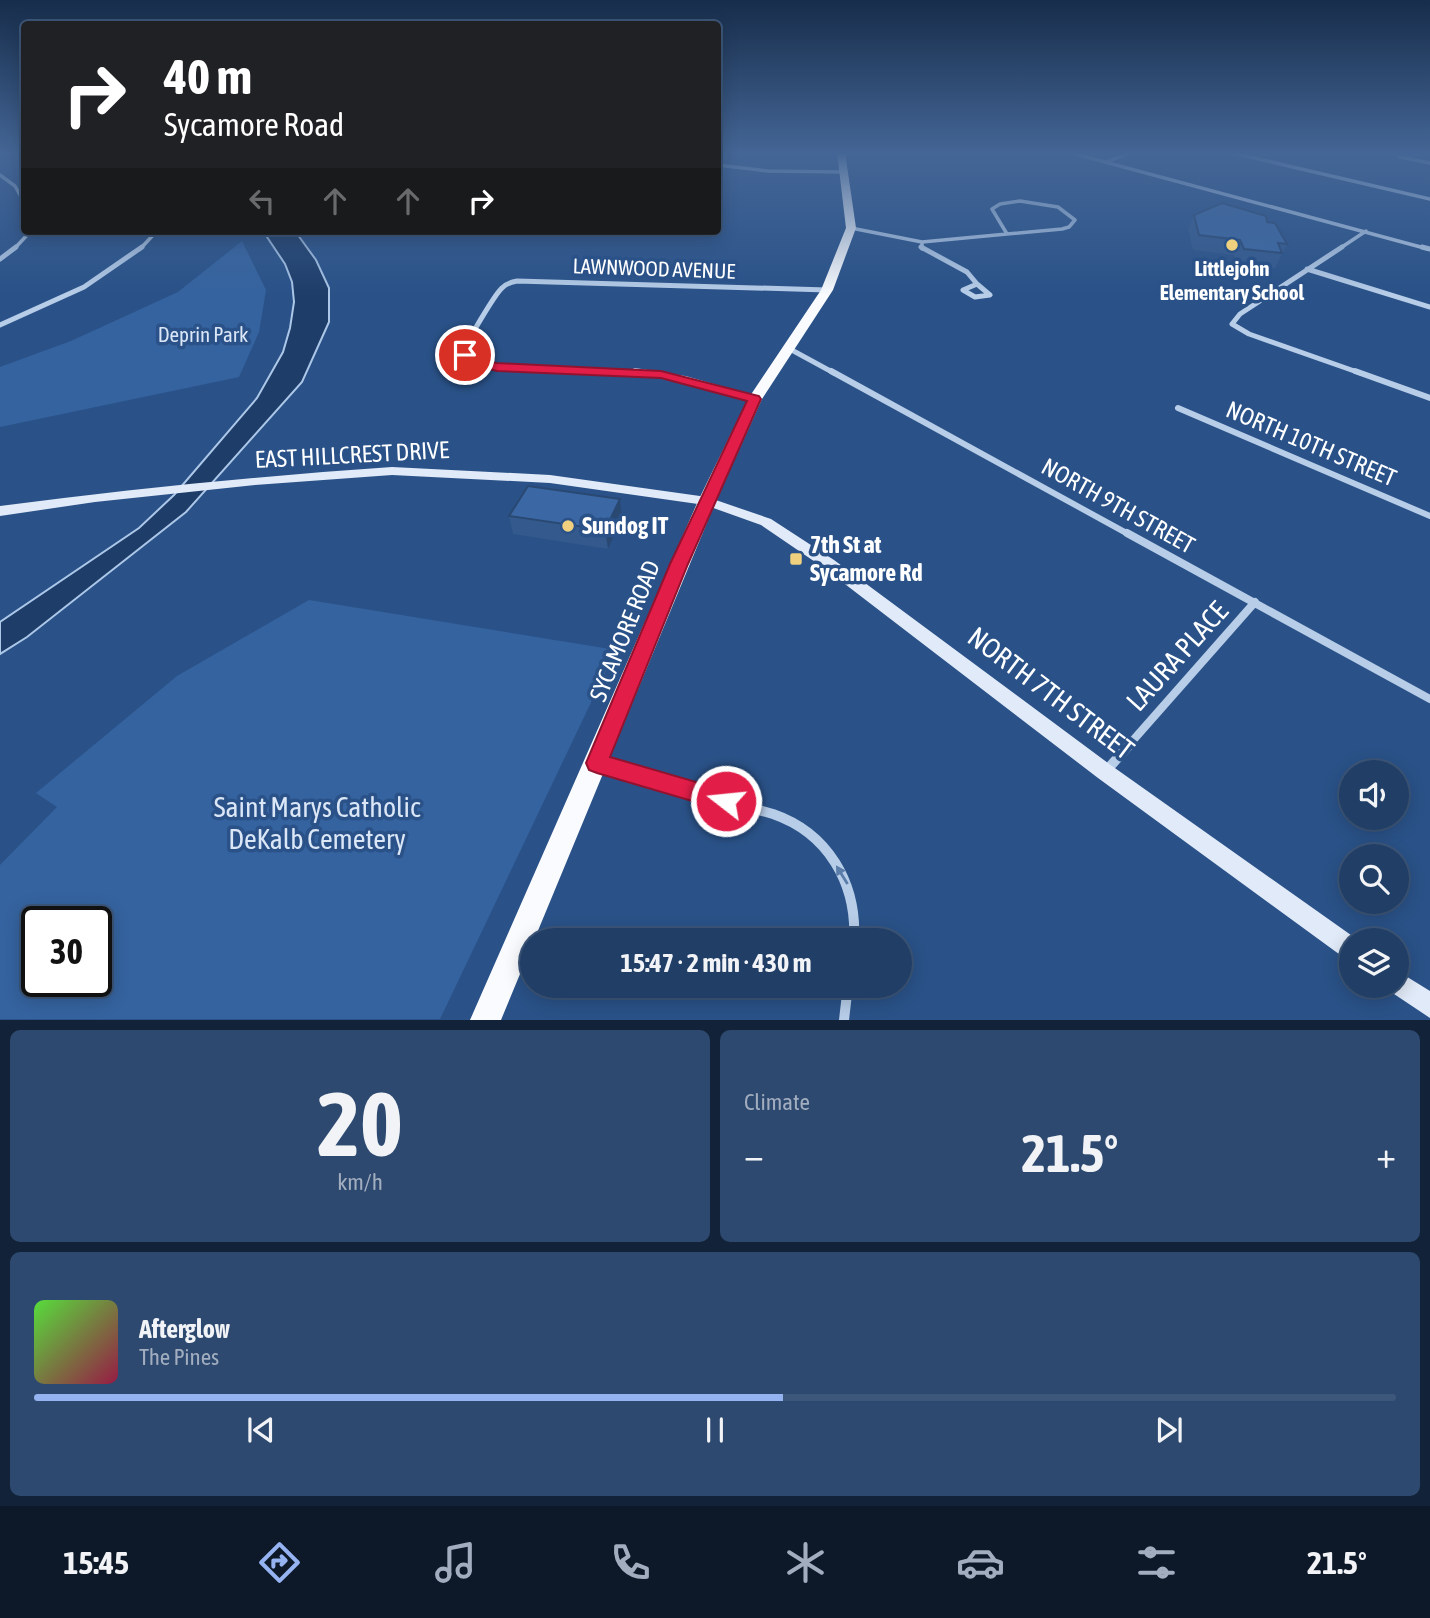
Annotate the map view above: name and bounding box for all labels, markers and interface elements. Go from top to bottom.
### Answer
text: 40 m [164,48,252,104]
icon: right [49,49,140,140]
text: Sycamore Road [164,106,344,143]
icon: left [243,182,281,220]
icon: ahead [316,182,354,220]
icon: ahead [389,182,427,220]
icon: right [462,182,500,220]
marker: Littlejohn Elementary School [1224,237,1240,253]
street label: LAWNWOOD AVENUE [572,253,736,283]
place label: Littlejohn Elementary School [1160,256,1305,304]
park label: Deprin Park [158,322,248,346]
pin [435,325,495,385]
icon: arrive [446,336,484,374]
street label: NORTH 10TH STREET [1222,396,1401,492]
street label: EAST HILLCREST DRIVE [254,436,450,473]
street label: NORTH 9TH STREET [1037,452,1200,559]
place label: Sundog IT [582,512,669,539]
marker: Sundog IT [560,518,576,534]
place label: 7th St at Sycamore Rd [810,531,923,586]
marker: 7th St at Sycamore Rd [788,551,804,567]
street label: SYCAMORE ROAD [584,557,665,705]
street label: LAURA PLACE [1120,595,1234,717]
street label: NORTH 7TH STREET [962,620,1140,766]
map controls [1339,760,1409,998]
button: sound [1339,760,1409,830]
position arrow [689,764,763,838]
park label: Saint Marys Catholic DeKalb Cemetery [214,791,421,855]
button: search [1339,844,1409,914]
one-way arrow [836,865,849,884]
speed limit sign: 30 [21,906,112,997]
button: layers [1339,928,1409,998]
text: 15:47 · 2 min · 430 m [621,948,811,978]
text: 20 [317,1071,403,1175]
text: Climate [744,1089,810,1115]
text: 21.5° [1022,1123,1118,1183]
text: − [744,1133,764,1176]
text: + [1376,1133,1396,1176]
text: km/h [337,1169,383,1195]
text: Afterglow [139,1314,230,1344]
text: The Pines [139,1344,219,1370]
icon: previous [242,1411,280,1449]
icon: pause [696,1411,734,1449]
icon: next [1150,1411,1188,1449]
icon: directions [255,1538,304,1587]
icon: music [431,1538,480,1587]
icon: phone [606,1538,655,1587]
icon: climate [781,1538,830,1587]
icon: car [956,1538,1005,1587]
icon: filters [1132,1538,1181,1587]
text: 15:45 [63,1544,129,1581]
text: 21.5° [1307,1544,1367,1581]

